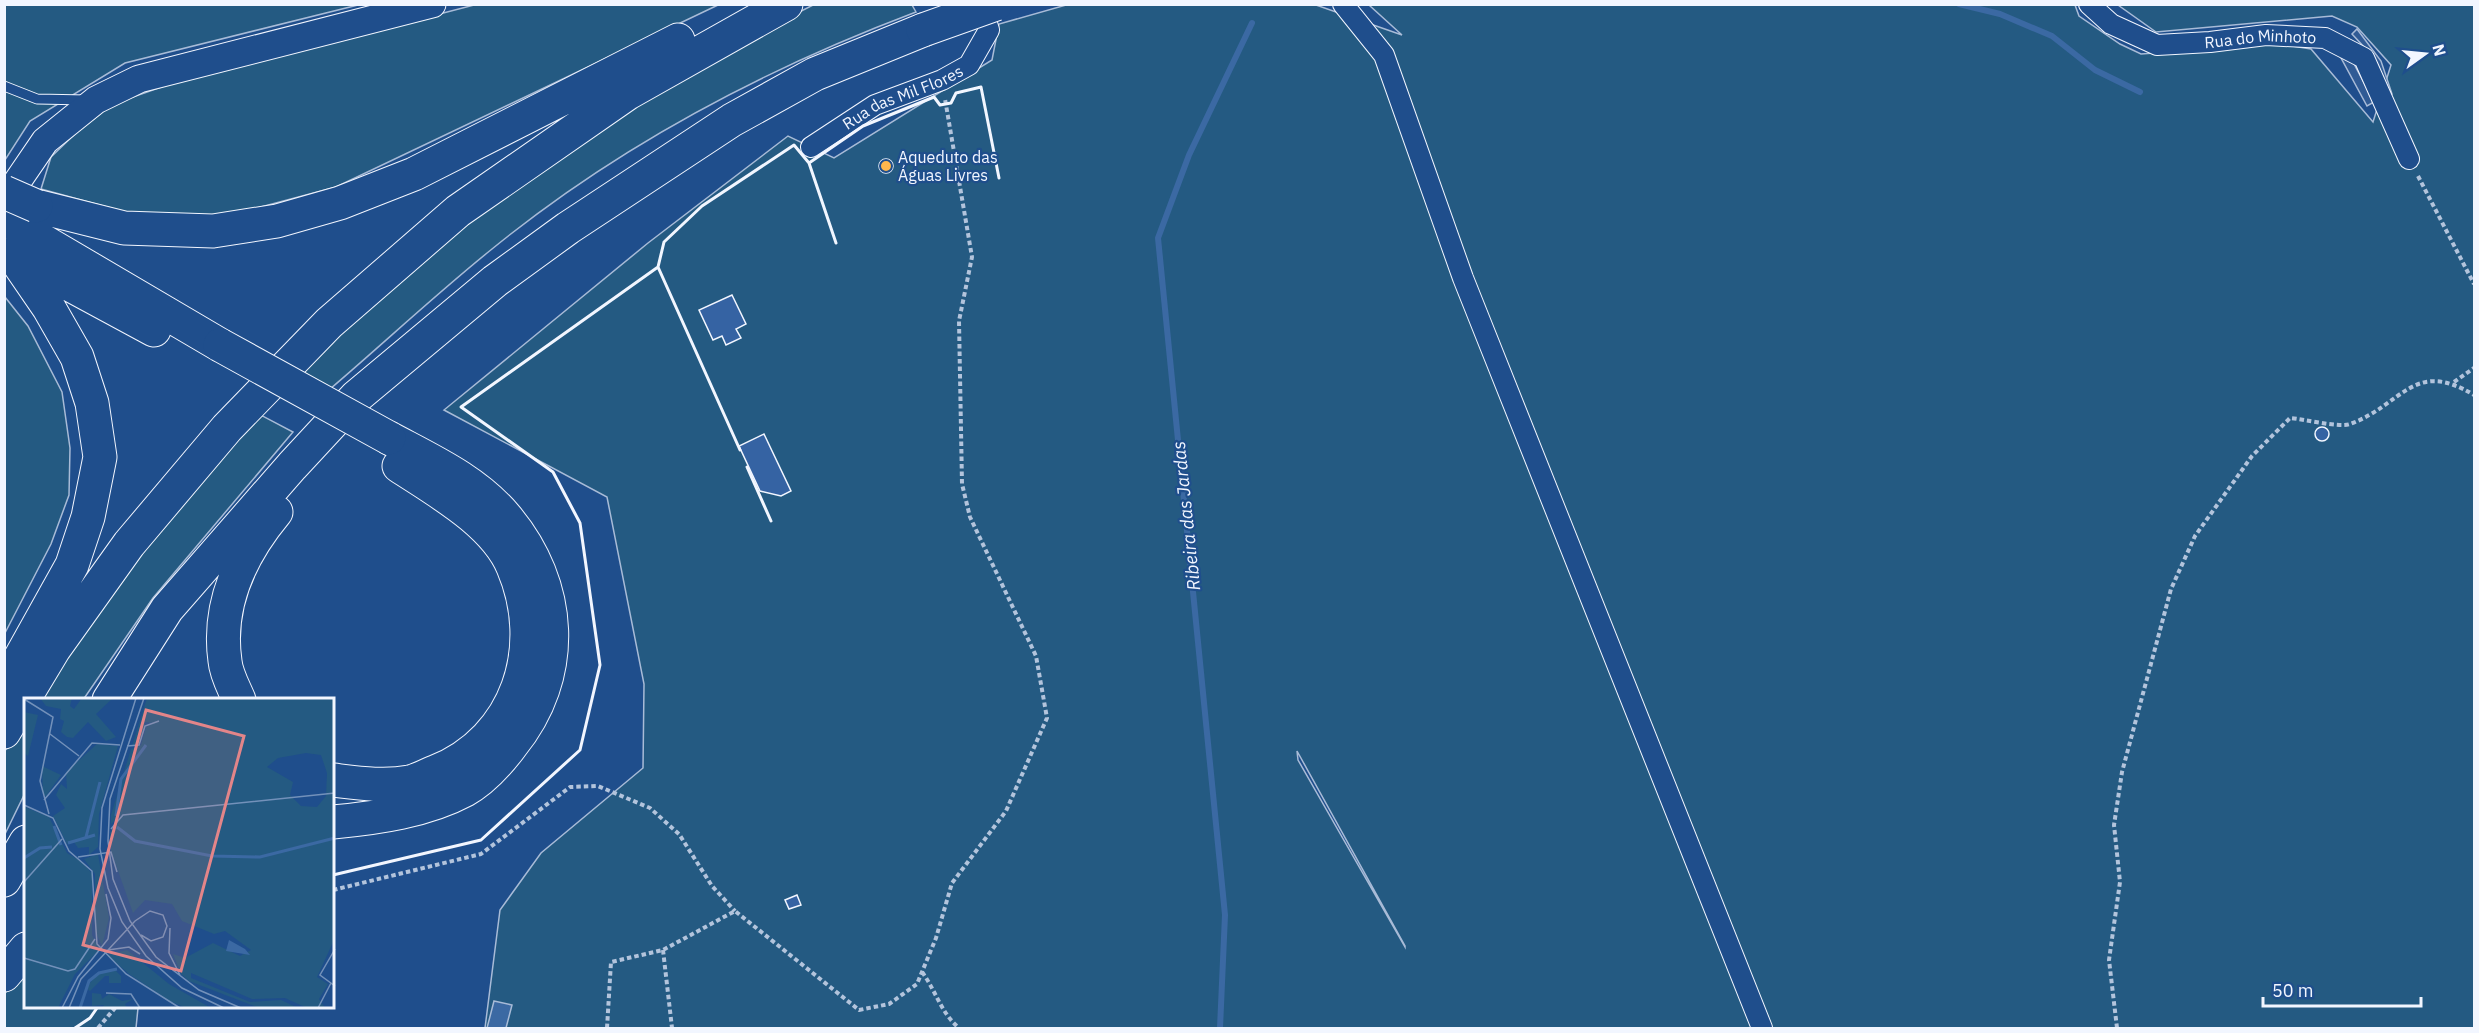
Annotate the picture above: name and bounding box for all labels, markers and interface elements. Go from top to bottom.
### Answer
street label: Rua do Minhoto [2204,24,2317,52]
north arrow [2395,24,2455,84]
text: N [2428,42,2451,58]
street label: Rua das Mil Flores [839,60,966,134]
place label: Aqueduto das Águas Livres [898,147,998,185]
marker: Aqueduto das Águas Livres [879,159,893,173]
water label: Ribeira das Jardas [1167,440,1205,592]
inset map [24,698,334,1009]
scale bar [2263,970,2420,1008]
text: 50 m [2272,979,2314,1002]

